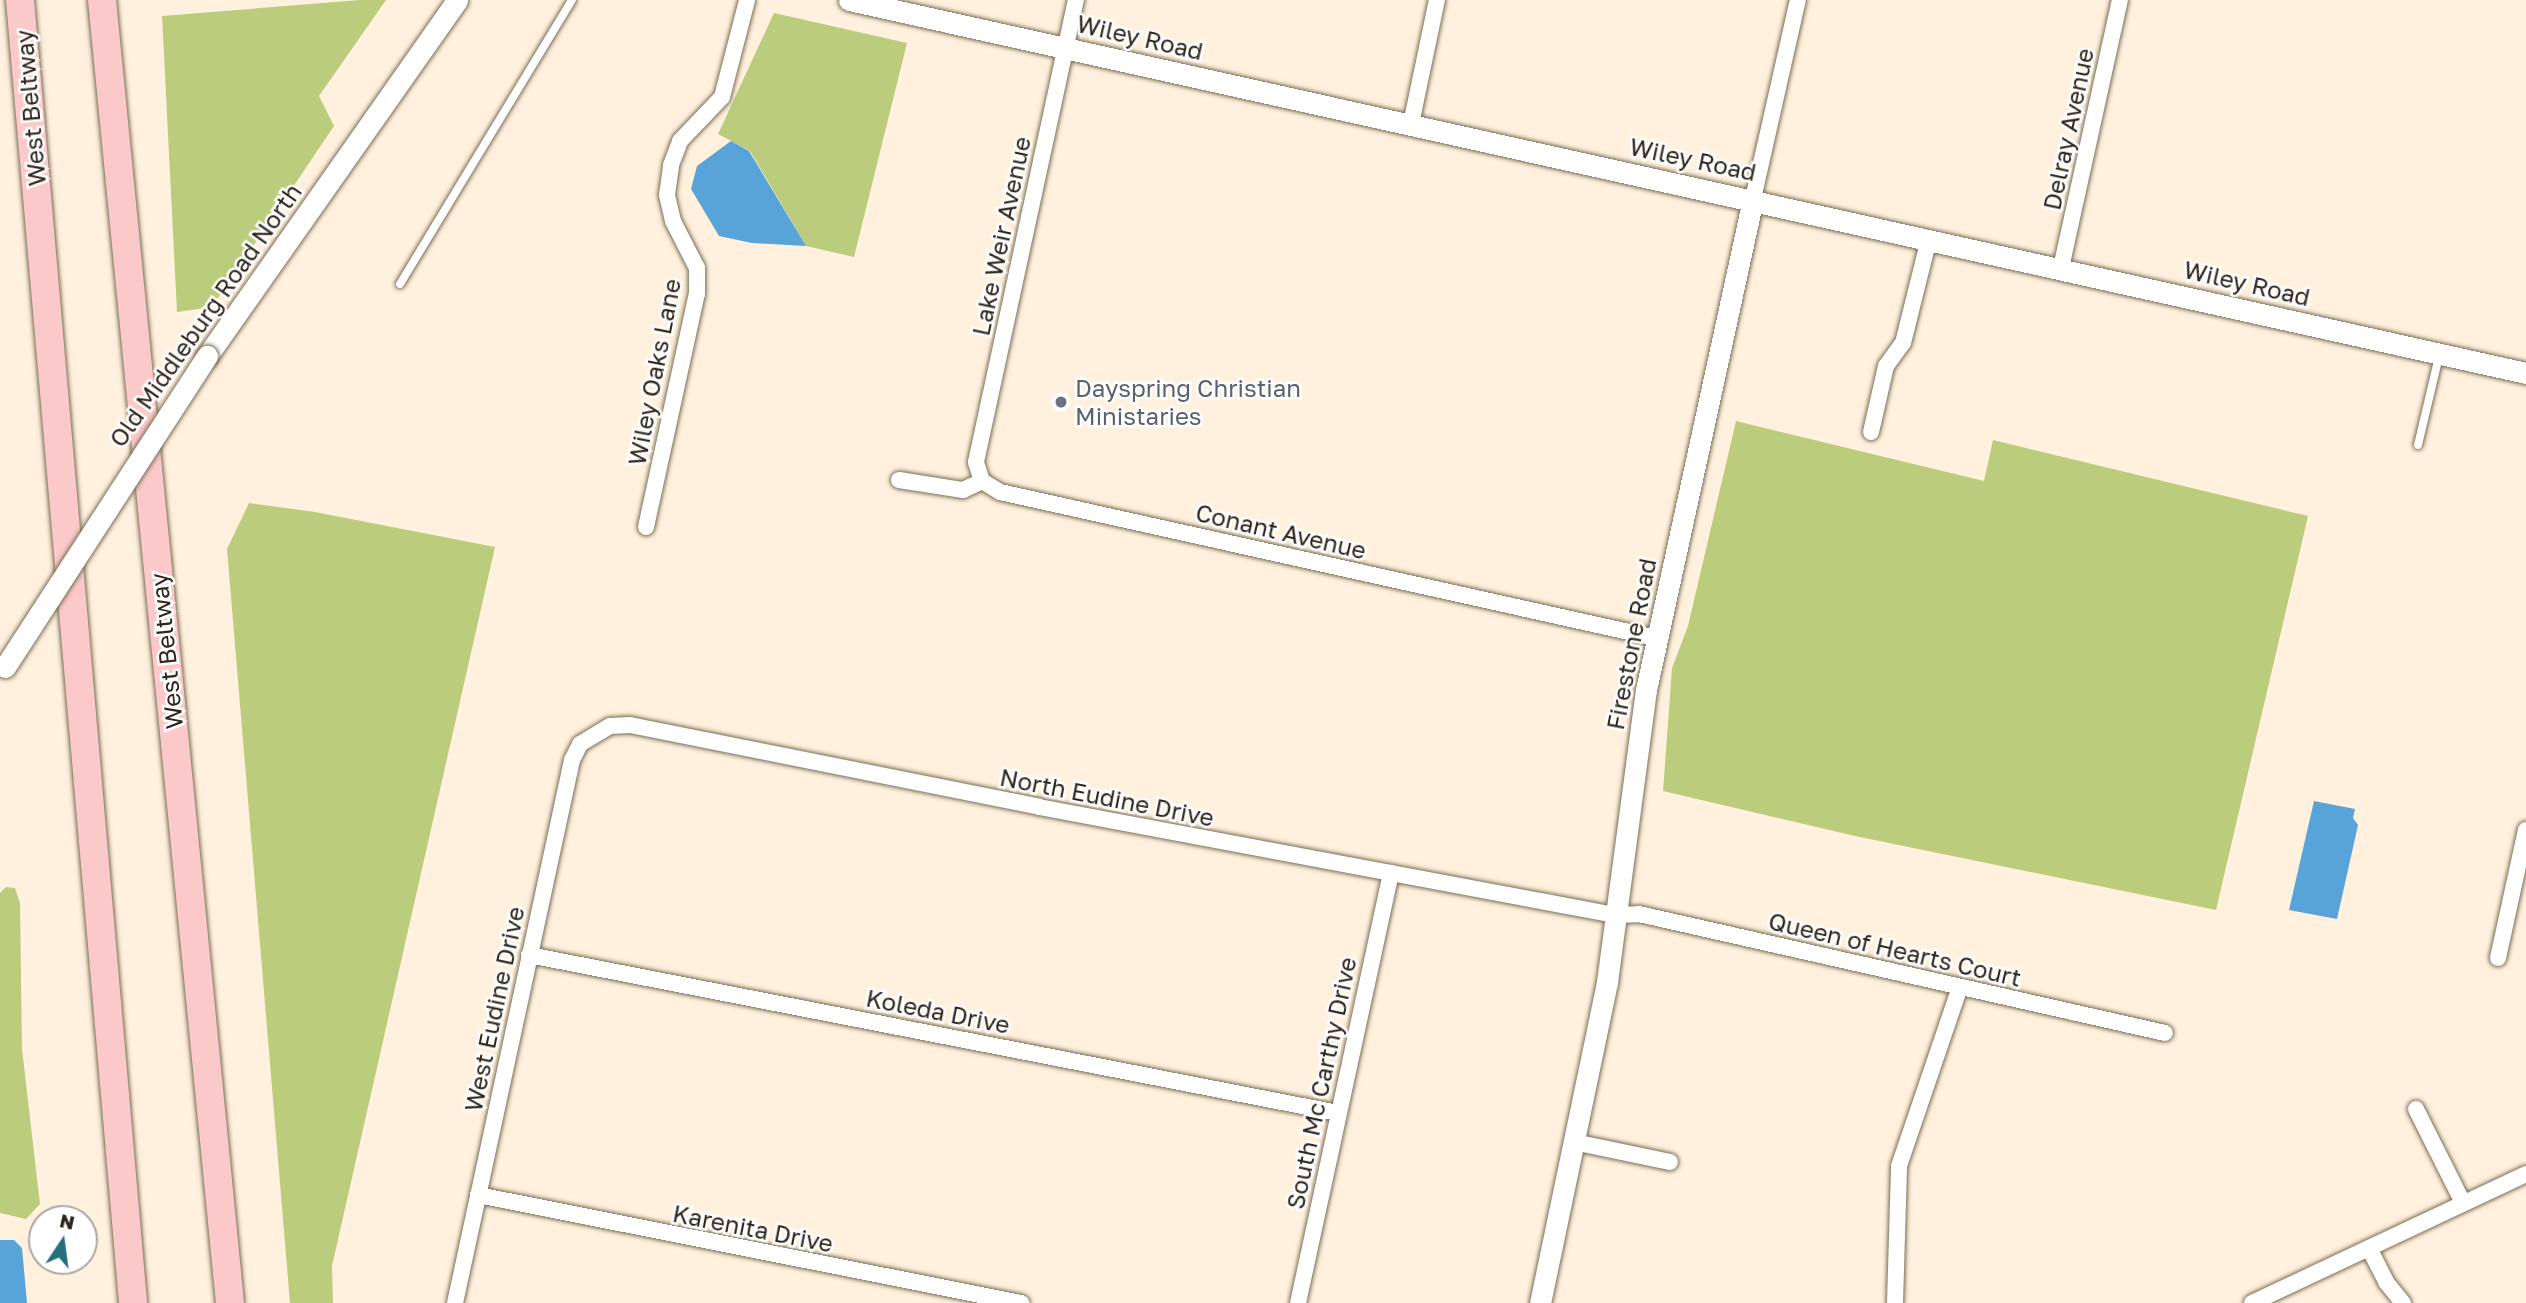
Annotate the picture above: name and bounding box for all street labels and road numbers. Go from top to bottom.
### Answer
street label: Wiley Road [1074,9,1206,65]
street label: West Beltway [9,29,51,187]
street label: Delray Avenue [2037,45,2099,213]
street label: Wiley Road [1627,132,1759,186]
street label: Lake Weir Avenue [966,134,1036,338]
street label: Old Middleburg Road North [103,178,307,452]
street label: Wiley Road [2181,255,2313,311]
street label: Wiley Oaks Lane [622,276,686,468]
street label: Conant Avenue [1193,497,1369,565]
street label: Firestone Road [1600,556,1662,732]
street label: West Beltway [143,572,189,730]
street label: North Eudine Drive [998,762,1216,832]
street label: West Eudine Drive [458,904,530,1114]
street label: Queen of Hearts Court [1766,906,2024,992]
street label: South Mc Carthy Drive [1280,954,1362,1212]
street label: Koleda Drive [864,983,1012,1039]
street label: Karenita Drive [670,1198,836,1258]

